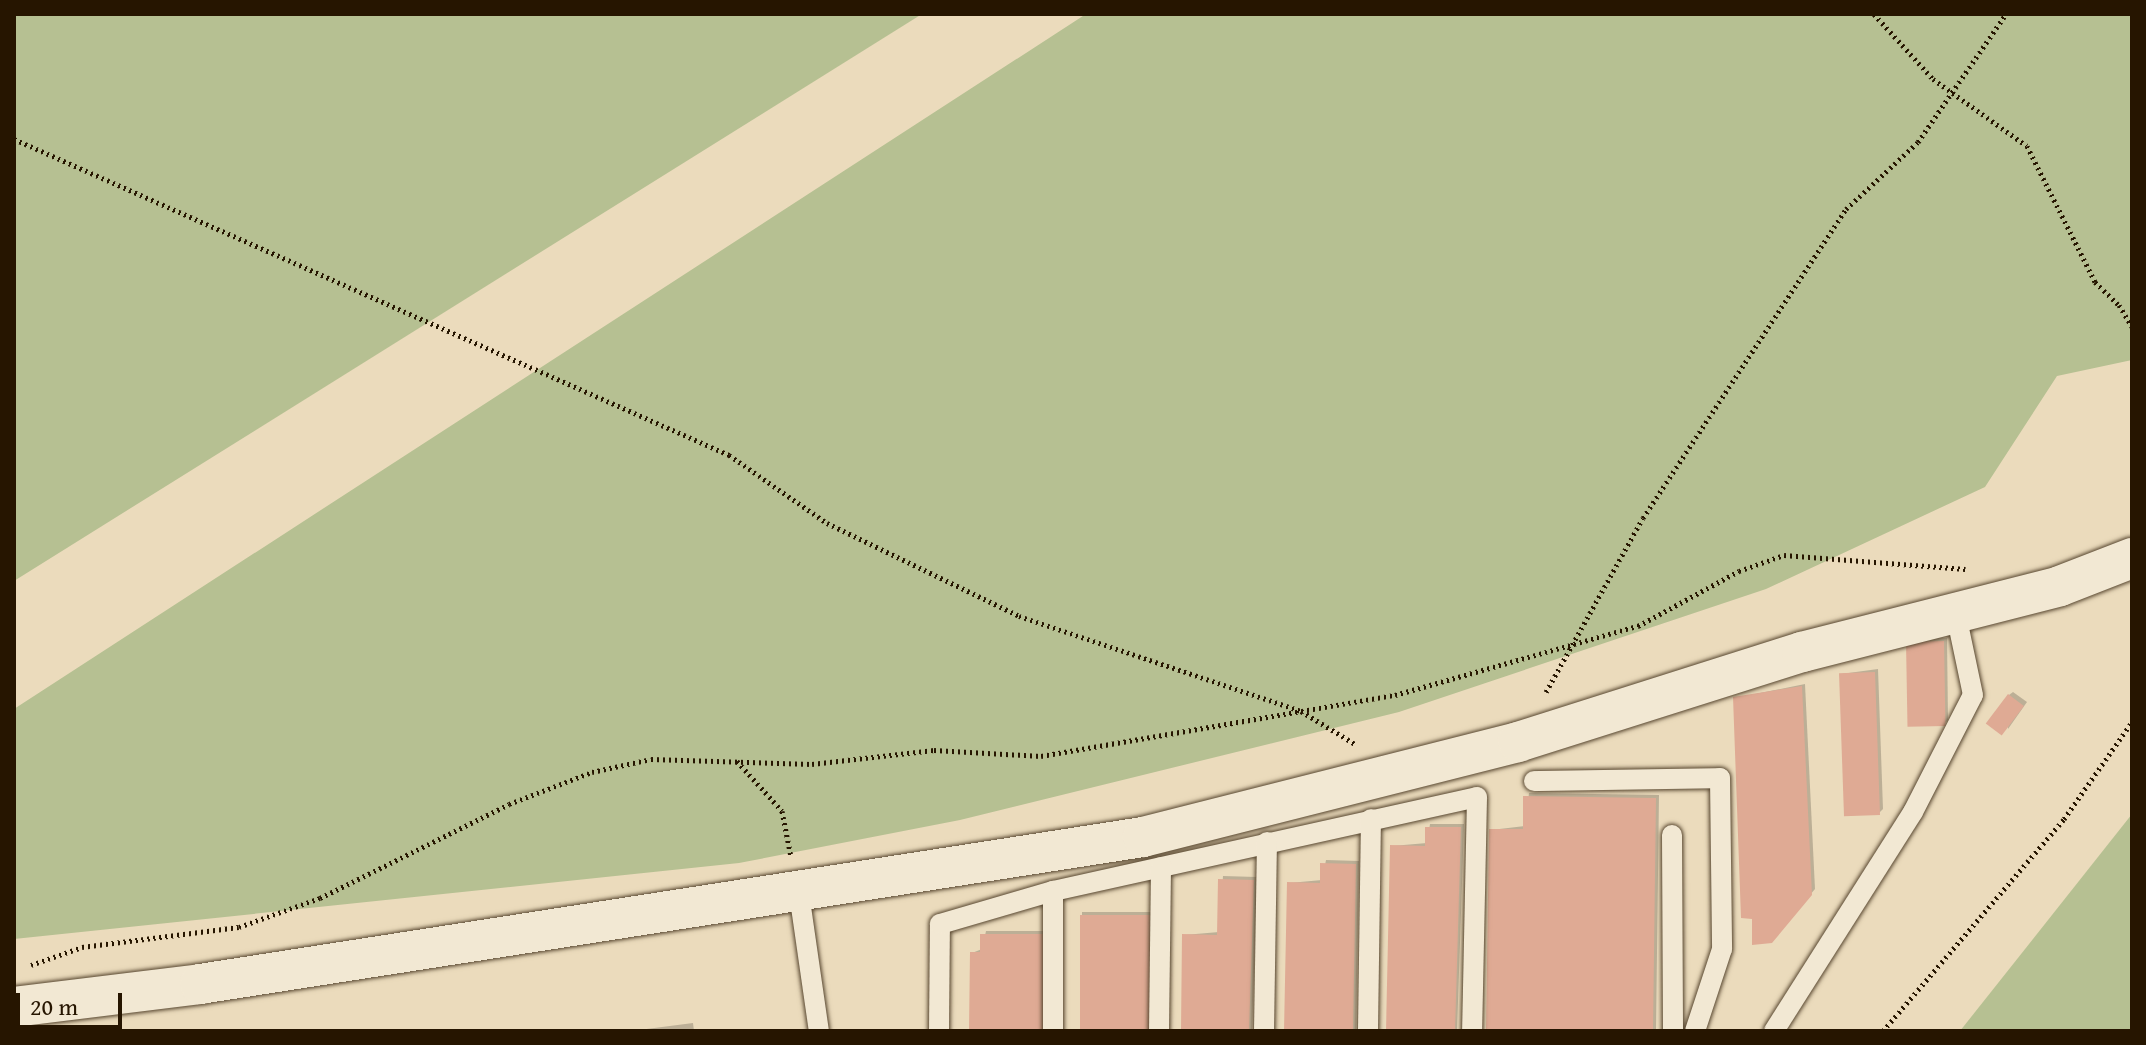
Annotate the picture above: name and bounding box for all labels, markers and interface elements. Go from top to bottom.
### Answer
scale bar [20,977,126,1027]
text: 20 m [30,989,78,1024]

